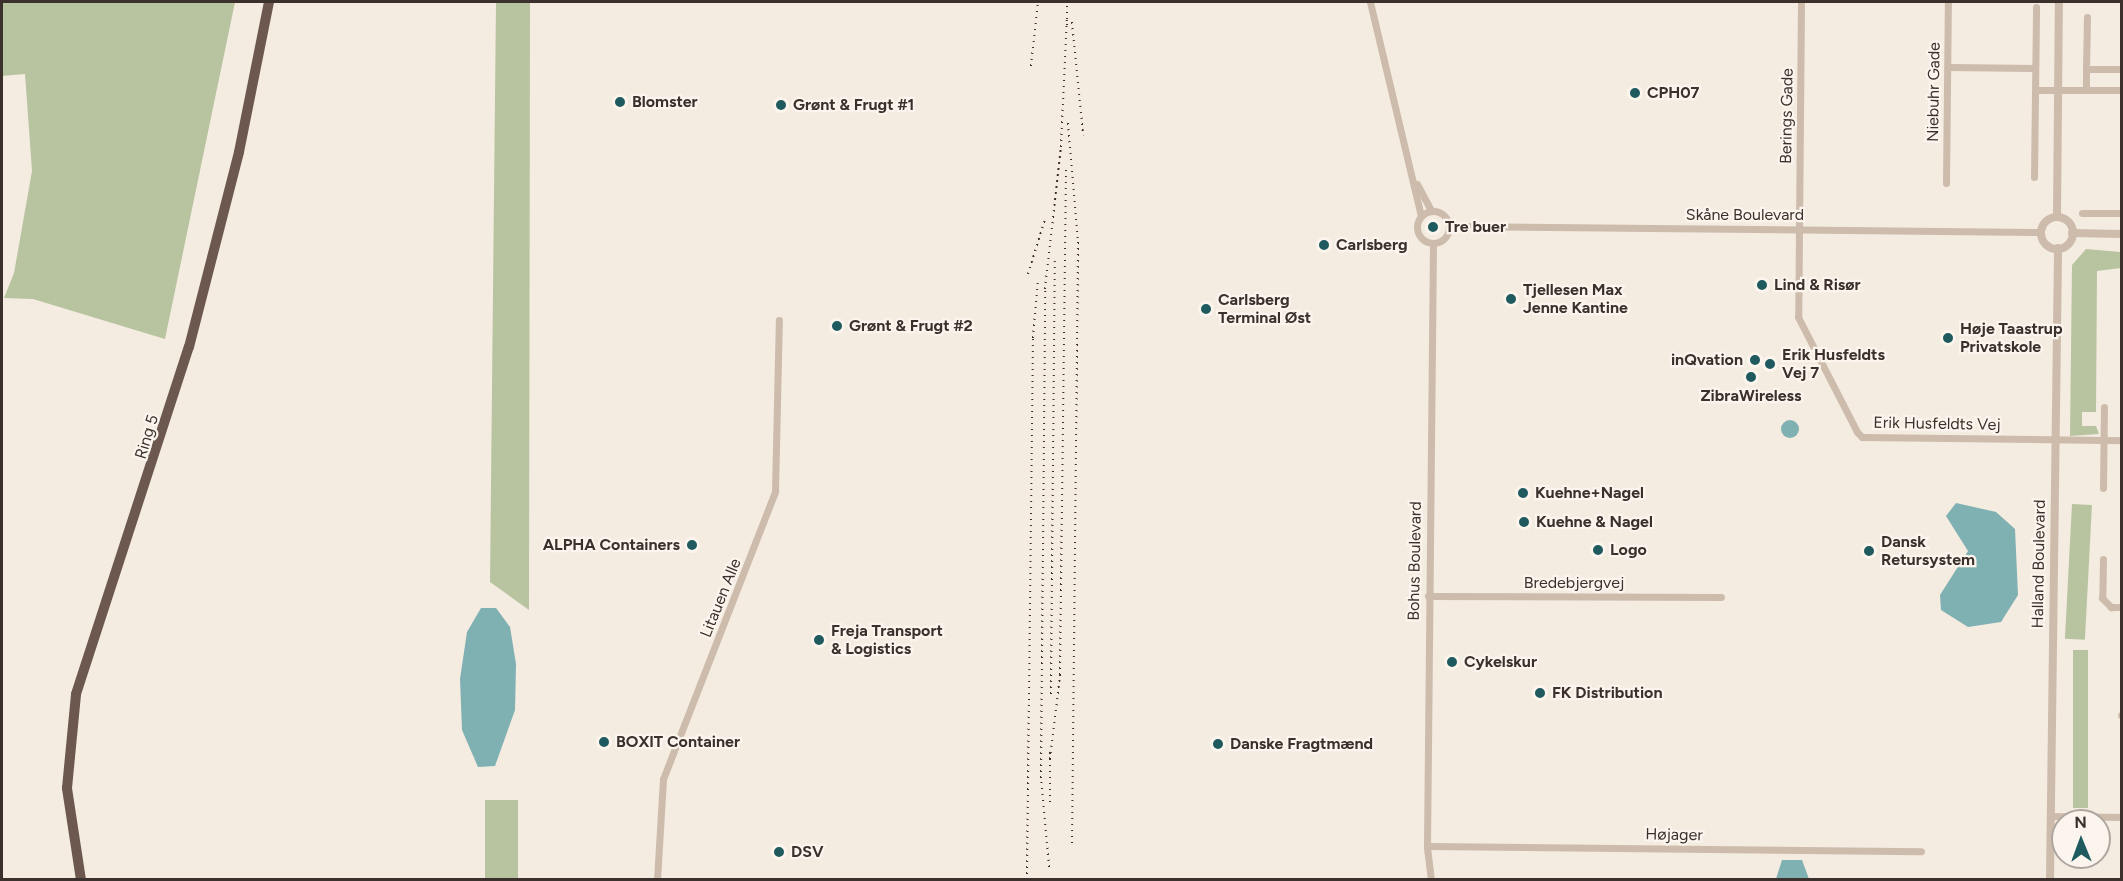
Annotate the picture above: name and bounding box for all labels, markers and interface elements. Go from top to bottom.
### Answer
street label: Niebuhr Gade [1924,42,1944,142]
street label: Berings Gade [1777,68,1797,164]
place label: CPH07 [1647,83,1700,103]
marker: CPH07 [1628,86,1642,100]
place label: Blomster [632,92,698,112]
marker: Blomster [613,95,627,109]
place label: Grønt & Frugt #1 [793,95,914,115]
marker: Grønt & Frugt #1 [774,98,788,112]
street label: Skåne Boulevard [1686,205,1804,225]
place label: Tre buer [1445,217,1506,237]
marker: Tre buer [1426,220,1440,234]
place label: Carlsberg [1336,235,1408,255]
marker: Carlsberg [1317,238,1331,252]
place label: Lind & Risør [1774,275,1861,295]
marker: Lind & Risør [1755,278,1769,292]
place label: Tjellesen Max Jenne Kantine [1523,280,1628,318]
place label: Carlsberg Terminal Øst [1218,290,1311,328]
marker: Tjellesen Max Jenne Kantine [1504,292,1518,306]
marker: Carlsberg Terminal Øst [1199,302,1213,316]
place label: Grønt & Frugt #2 [849,316,973,336]
marker: Grønt & Frugt #2 [830,319,844,333]
place label: Høje Taastrup Privatskole [1960,319,2063,357]
marker: Høje Taastrup Privatskole [1941,331,1955,345]
place label: Erik Husfeldts Vej 7 [1782,345,1885,383]
place label: inQvation [1671,350,1743,370]
marker: inQvation [1748,353,1762,367]
marker: Erik Husfeldts Vej 7 [1763,357,1777,371]
marker: ZibraWireless [1744,370,1758,384]
place label: ZibraWireless [1700,386,1802,406]
street label: Ring 5 [131,413,163,461]
street label: Erik Husfeldts Vej [1873,413,2001,435]
place label: Kuehne+Nagel [1535,483,1644,503]
marker: Kuehne+Nagel [1516,486,1530,500]
street label: Halland Boulevard [2028,499,2050,629]
street label: Bohus Boulevard [1404,501,1426,621]
place label: Kuehne & Nagel [1536,512,1653,532]
marker: Kuehne & Nagel [1517,515,1531,529]
place label: Dansk Retursystem [1881,532,1975,570]
place label: ALPHA Containers [543,535,680,555]
marker: ALPHA Containers [685,538,699,552]
place label: Logo [1610,540,1647,560]
marker: Logo [1591,543,1605,557]
marker: Dansk Retursystem [1862,544,1876,558]
street label: Litauen Alle [696,556,746,640]
street label: Bredebjergvej [1524,573,1624,593]
place label: Freja Transport & Logistics [831,621,943,659]
marker: Freja Transport & Logistics [812,633,826,647]
place label: Cykelskur [1464,652,1537,672]
marker: Cykelskur [1445,655,1459,669]
place label: FK Distribution [1552,683,1662,703]
marker: FK Distribution [1533,686,1547,700]
place label: BOXIT Container [616,732,740,752]
place label: Danske Fragtmænd [1230,734,1373,754]
marker: BOXIT Container [597,735,611,749]
marker: Danske Fragtmænd [1211,737,1225,751]
north arrow [2051,809,2111,869]
text: N [2074,813,2087,832]
street label: Højager [1645,825,1703,845]
place label: DSV [791,842,823,862]
marker: DSV [772,845,786,859]

